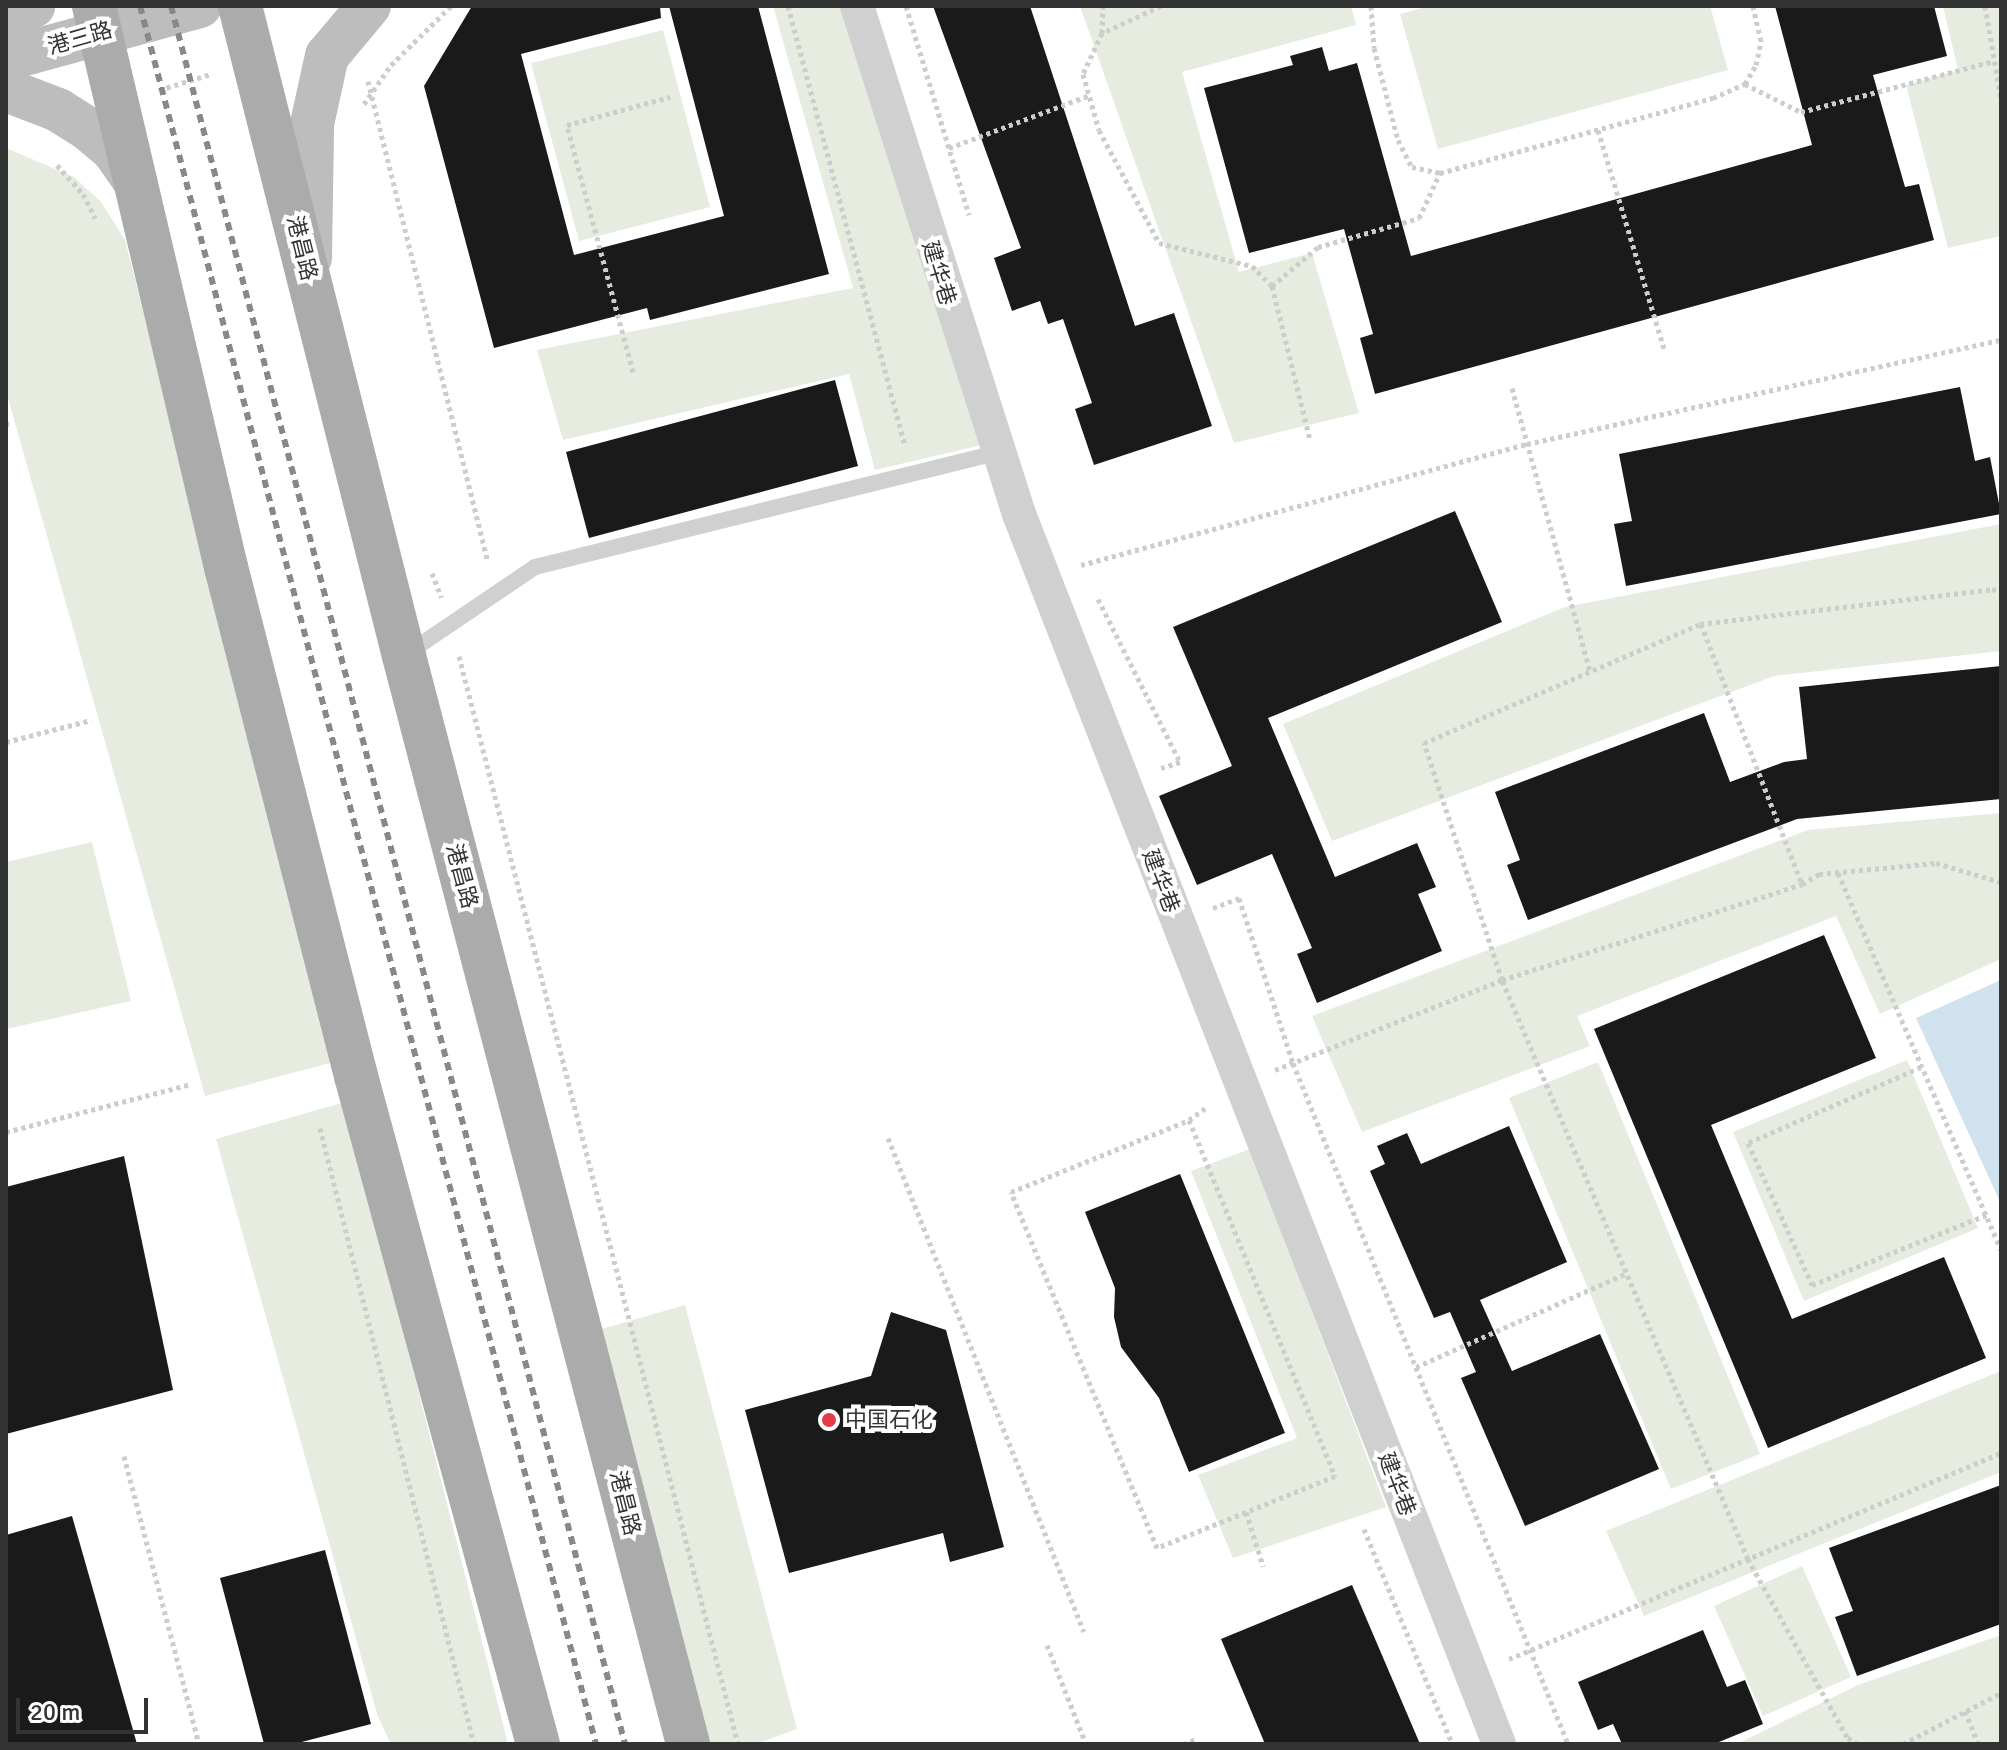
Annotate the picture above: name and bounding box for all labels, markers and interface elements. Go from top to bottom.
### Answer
street label: 港三路 [45,16,115,60]
street label: 港昌路 [281,213,323,283]
street label: 建华巷 [917,238,961,308]
street label: 港昌路 [441,841,483,911]
street label: 建华巷 [1137,845,1185,917]
place label: 中国石化 [845,1407,933,1433]
marker: 中国石化 [820,1411,838,1429]
street label: 建华巷 [1373,1448,1421,1520]
street label: 港昌路 [604,1468,646,1538]
scale bar [20,1682,152,1732]
text: 20 m [30,1697,80,1727]

